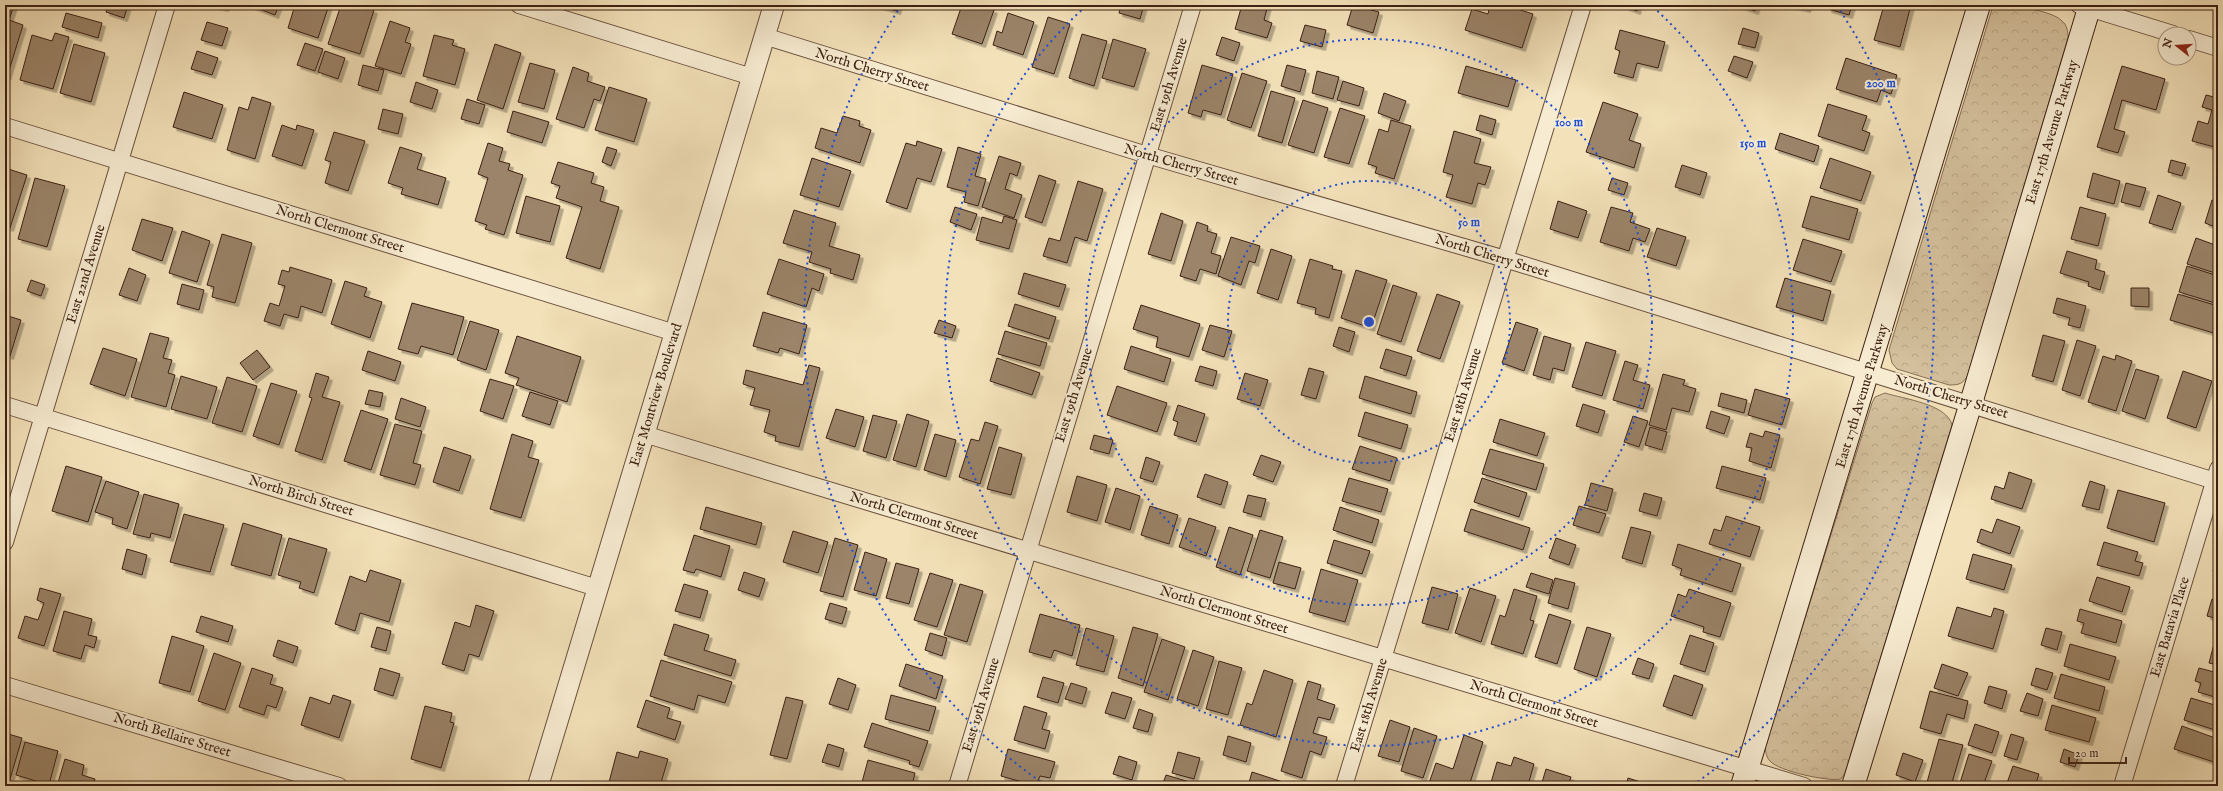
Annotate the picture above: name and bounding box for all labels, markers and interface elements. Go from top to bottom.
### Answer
north arrow [2157,26,2197,66]
street label: East 19th Avenue [1146,35,1192,134]
text: N [2160,36,2177,51]
street label: North Cherry Street [813,44,931,96]
street label: East 17th Avenue Parkway [2021,58,2083,206]
text: 200 m [1866,76,1896,91]
text: 100 m [1555,115,1584,130]
text: 150 m [1740,136,1767,151]
street label: North Cherry Street [1122,140,1241,190]
street label: North Clermont Street [274,201,407,257]
text: 50 m [1458,215,1481,230]
street label: East 22nd Avenue [62,222,110,326]
street label: North Cherry Street [1433,230,1551,282]
centre of rings [1362,315,1376,329]
street label: East Montview Boulevard [626,321,687,469]
street label: East 17th Avenue Parkway [1831,322,1893,470]
street label: East 19th Avenue [1051,345,1097,444]
street label: East 18th Avenue [1440,345,1486,444]
street label: North Cherry Street [1892,371,2010,423]
street label: North Birch Street [246,471,356,521]
street label: North Clermont Street [848,488,981,544]
street label: East Batavia Place [2146,574,2194,679]
street label: North Clermont Street [1158,582,1291,638]
street label: East 19th Avenue [958,655,1004,754]
street label: East 18th Avenue [1346,655,1392,754]
street label: North Clermont Street [1468,676,1601,732]
street label: North Bellaire Street [111,709,233,762]
scale bar [2069,739,2126,765]
text: 20 m [2075,746,2098,761]

